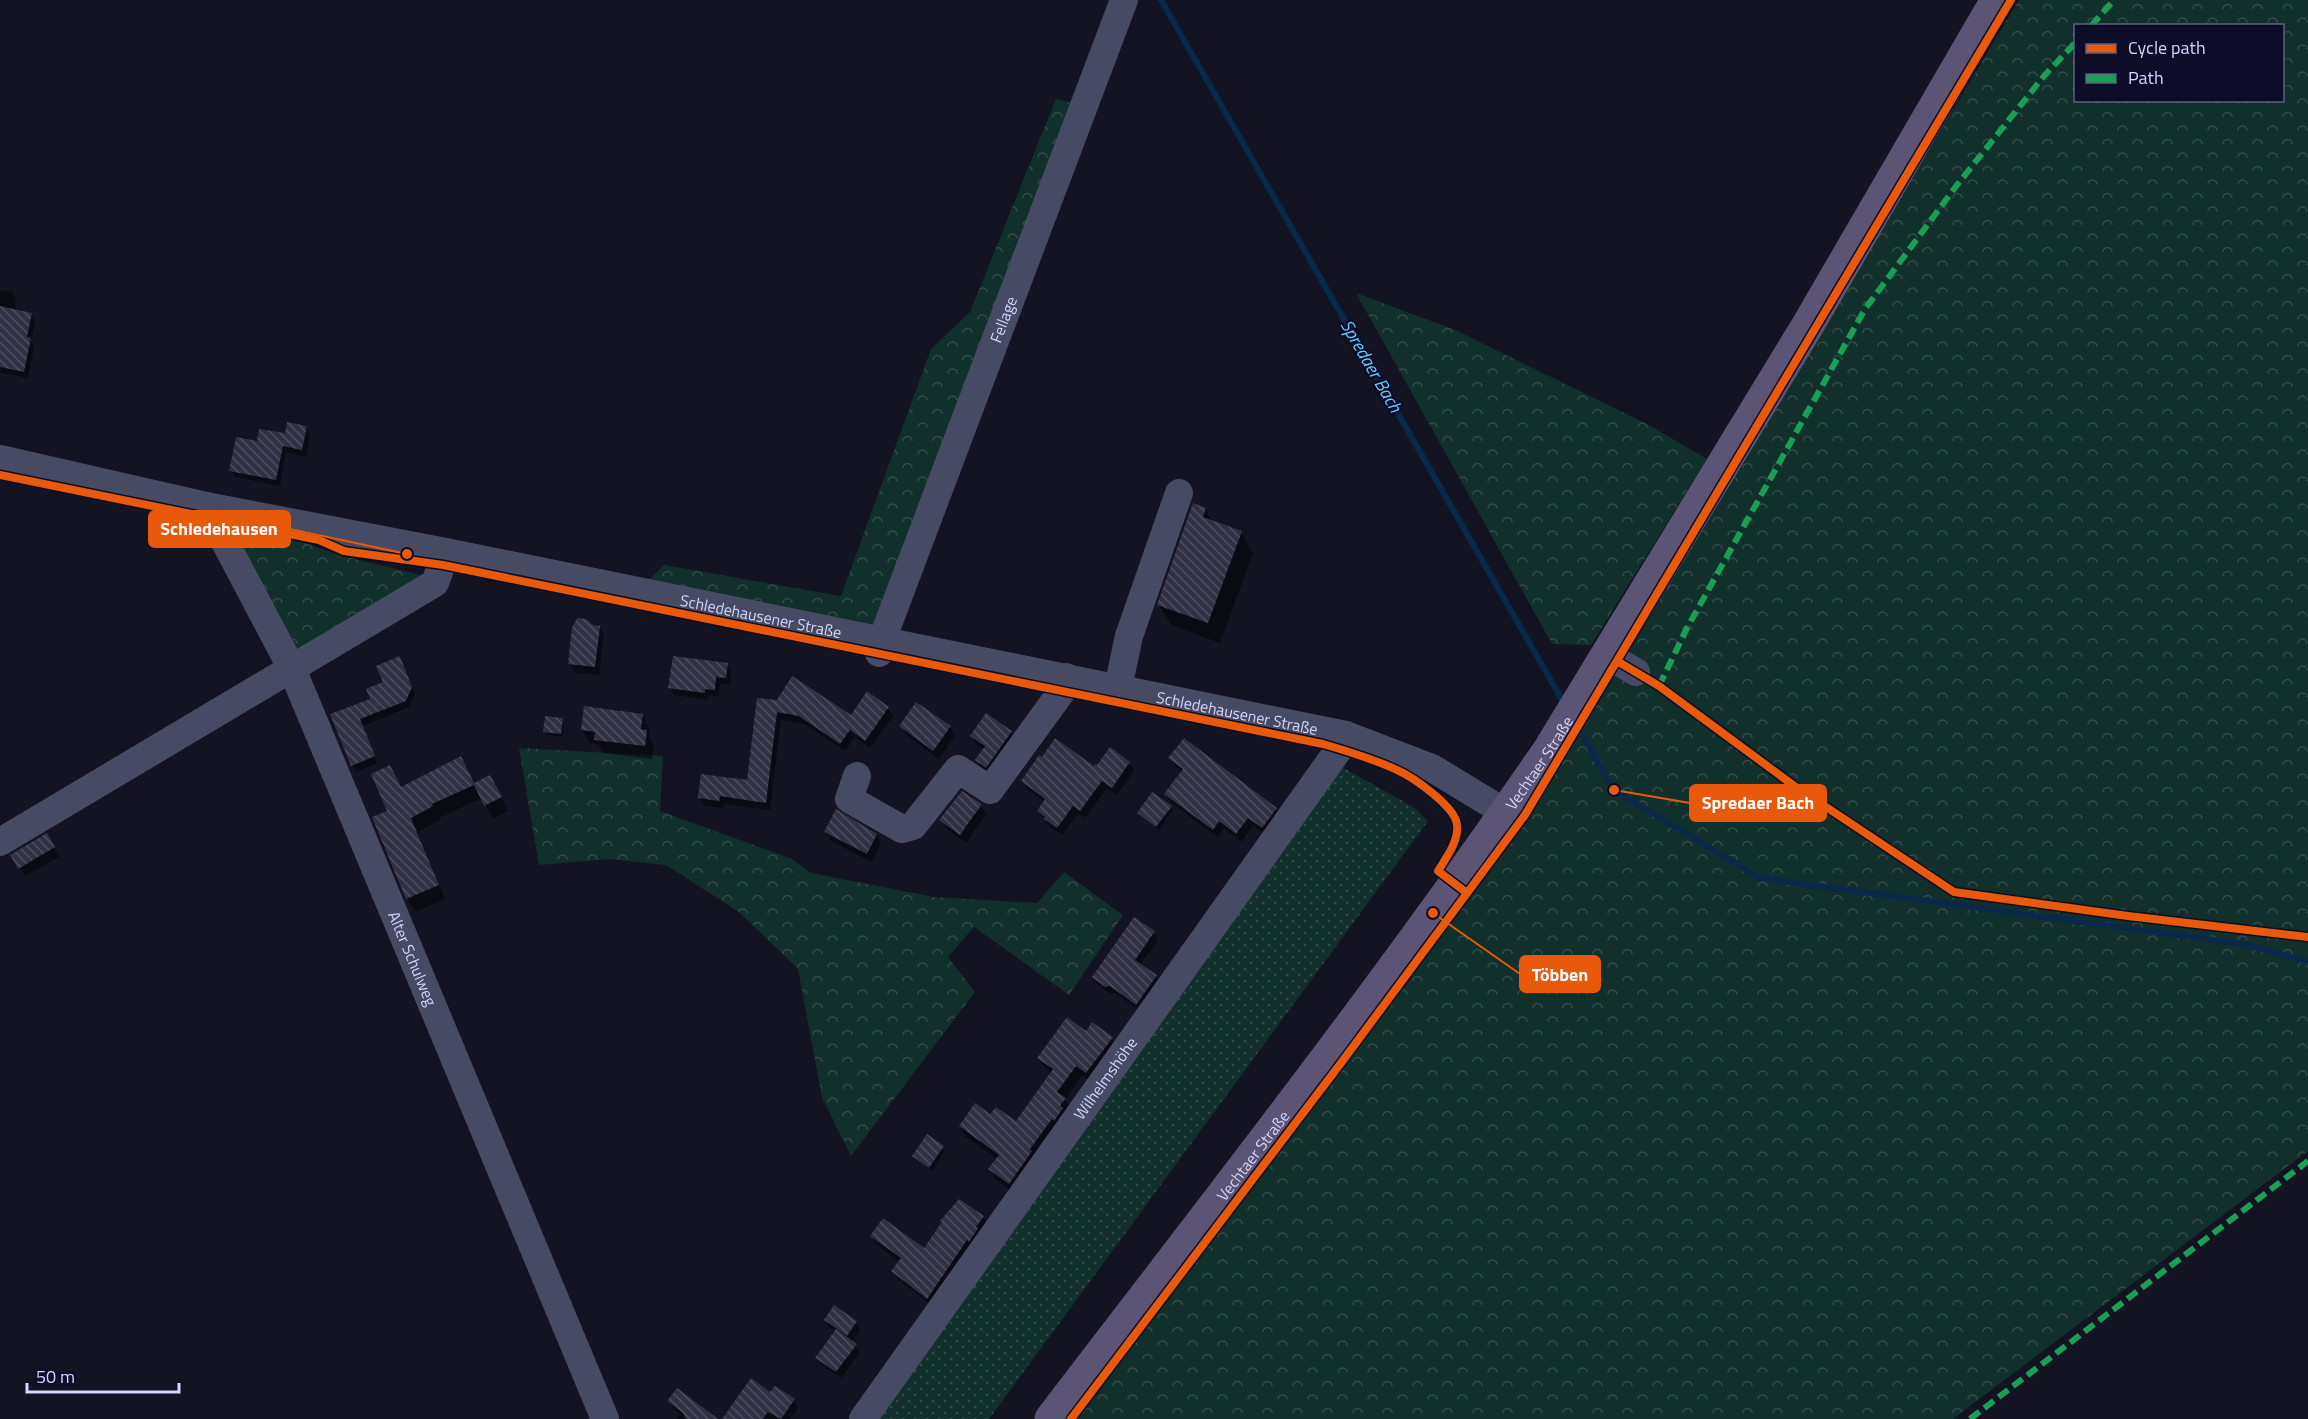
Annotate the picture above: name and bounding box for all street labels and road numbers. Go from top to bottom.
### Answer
street label: Fellage [983,293,1023,346]
street label: Schledehausener Straße [678,588,844,644]
street label: Schledehausener Straße [1154,685,1320,741]
street label: Vechtaer Straße [1499,711,1579,815]
street label: Alter Schulweg [382,907,443,1010]
street label: Wilhelmshöhe [1067,1032,1143,1124]
street label: Vechtaer Straße [1211,1105,1295,1206]

